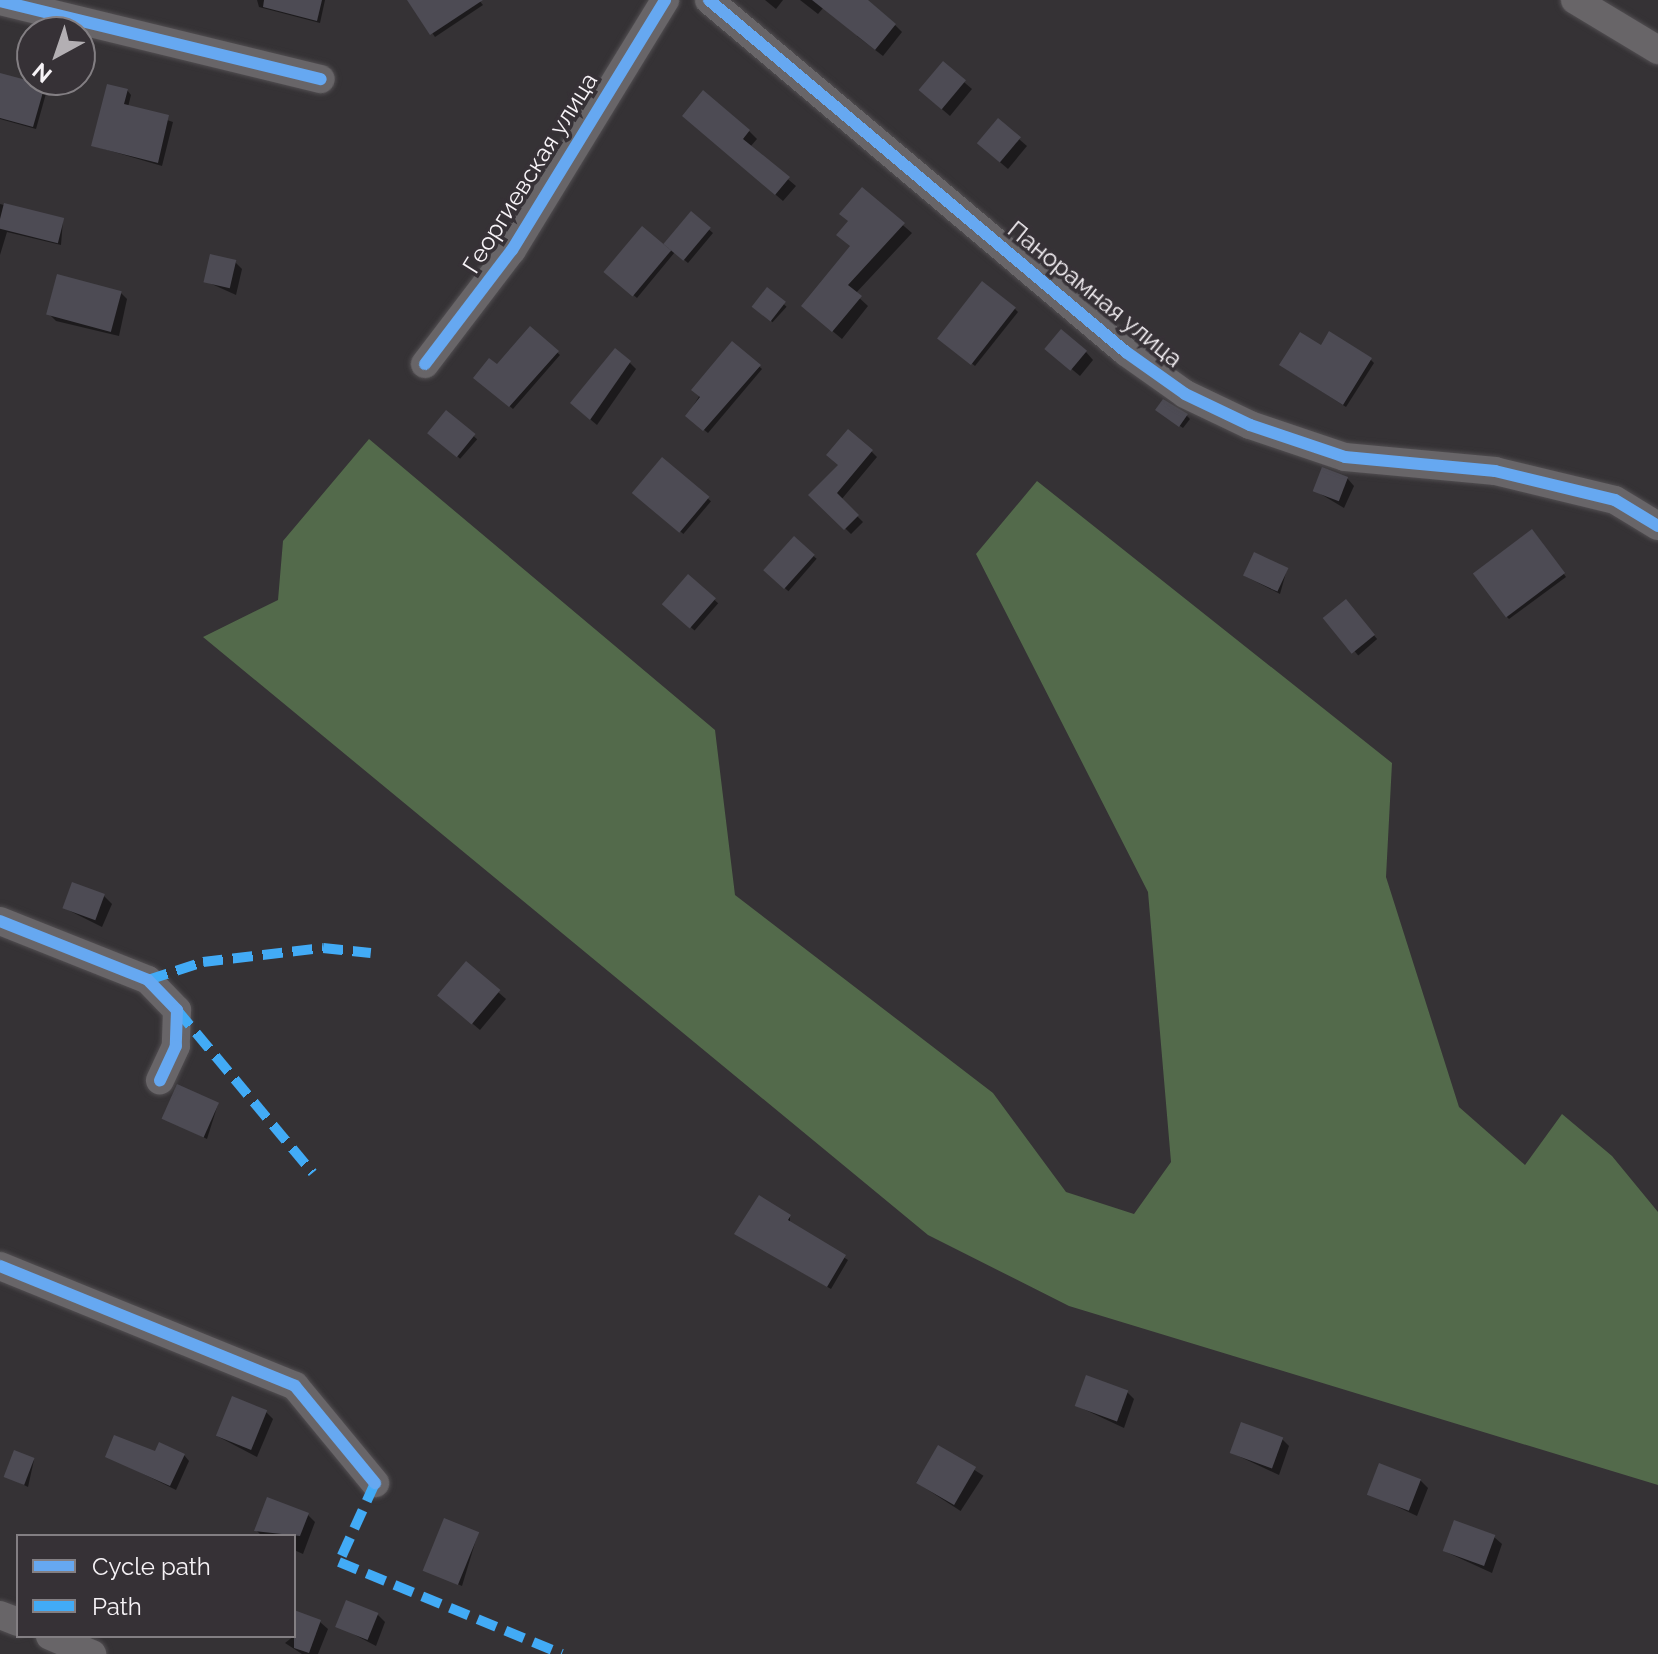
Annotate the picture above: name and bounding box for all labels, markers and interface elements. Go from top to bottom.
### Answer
north arrow [16,16,96,96]
text: N [27,58,57,88]
street label: Георгиевская улица [456,67,604,279]
street label: Панорамная улица [1002,215,1188,373]
legend [16,1534,296,1638]
text: Cycle path [92,1552,211,1581]
text: Path [92,1592,142,1621]

